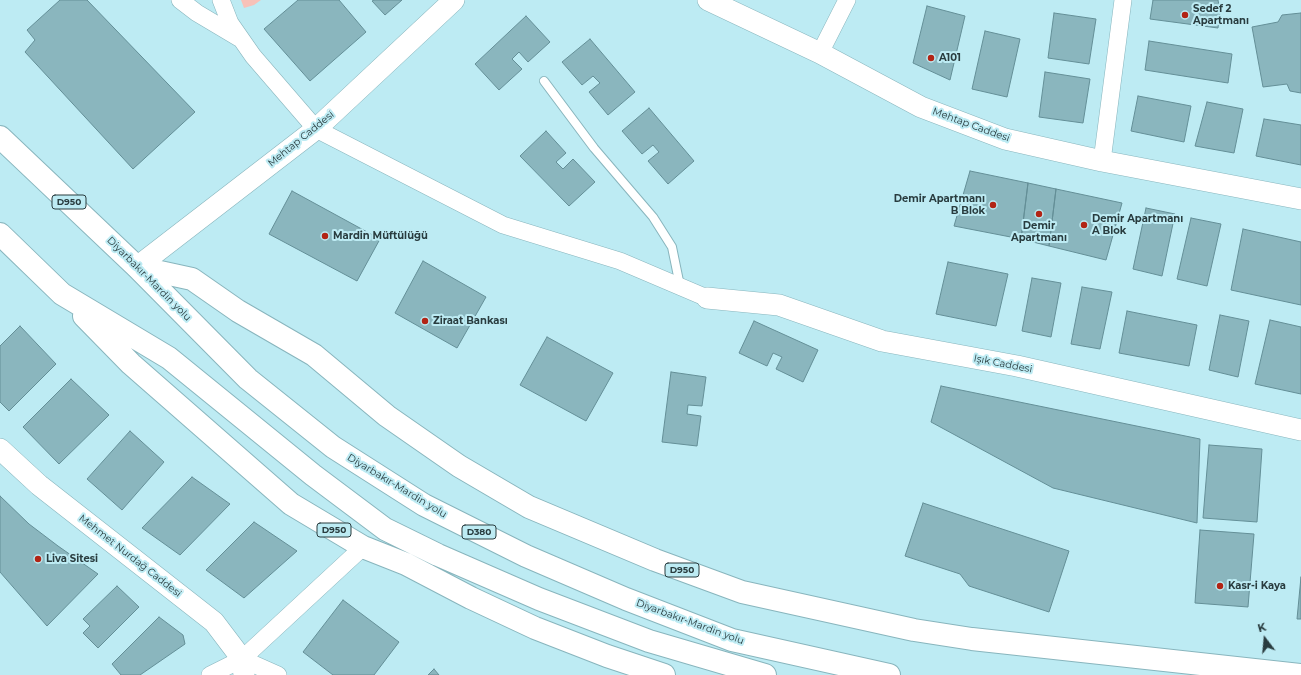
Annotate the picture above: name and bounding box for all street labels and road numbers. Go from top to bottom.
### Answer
street label: Mehtap Caddesi [931,105,1011,145]
street label: Mehtap Caddesi [266,109,336,169]
road number: D950 [52,195,86,209]
street label: Diyarbakır-Mardin yolu [104,234,194,324]
street label: Işık Caddesi [973,352,1033,376]
street label: Diyarbakır-Mardin yolu [345,451,449,521]
street label: Mehmet Nurdağ Caddesi [76,512,184,600]
road number: D950 [317,523,351,537]
road number: D380 [462,525,496,539]
road number: D950 [665,563,699,577]
street label: Diyarbakır-Mardin yolu [634,597,746,647]

